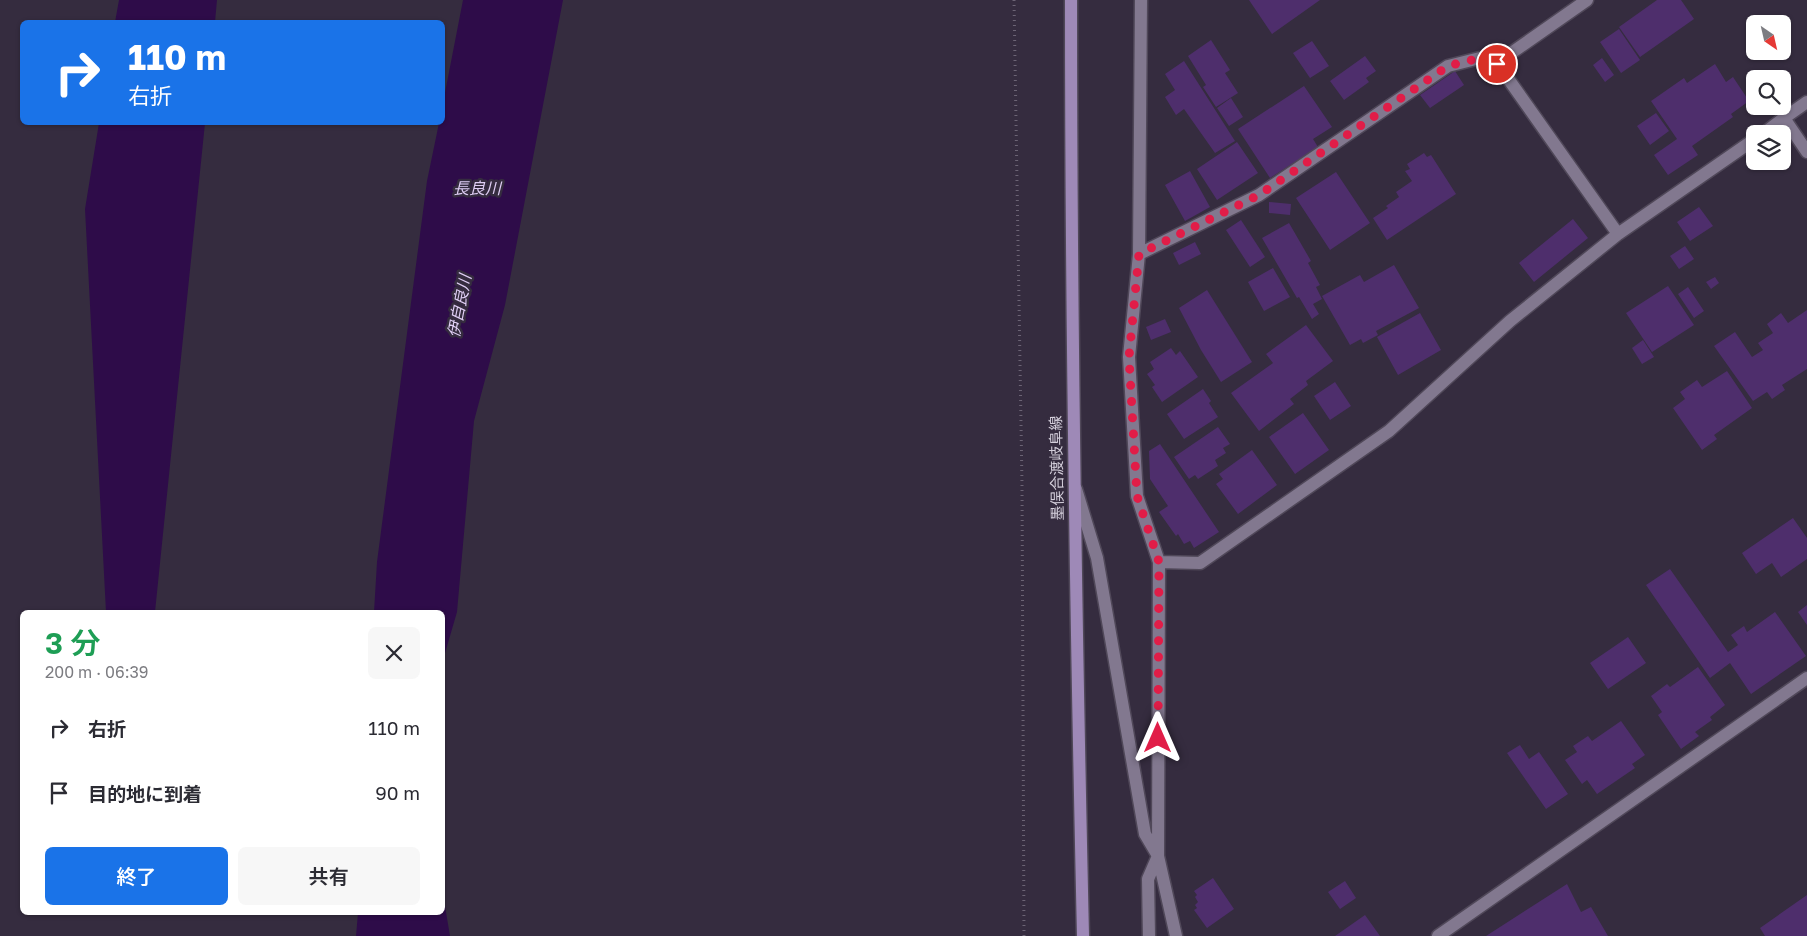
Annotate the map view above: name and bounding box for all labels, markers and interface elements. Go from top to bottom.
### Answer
north arrow [1746,15,1791,60]
map controls [1746,15,1791,170]
text: 110 m [128,36,226,78]
icon: right [45,40,110,105]
pin [1476,43,1518,85]
icon: arrive [1483,50,1511,78]
button: search [1746,70,1791,115]
text: 右折 [128,82,172,109]
button: layers [1746,125,1791,170]
water label: 長良川 [453,178,503,198]
water label: 伊自良川 [443,271,475,339]
street label: 墨俣合渡岐阜線 [1046,415,1066,521]
text: 3 分 [45,625,101,661]
button: close [368,627,420,679]
text: 200 m · 06:39 [45,662,149,682]
position arrow [1131,711,1183,763]
icon: right [45,714,73,742]
text: 110 m [368,716,420,739]
text: 右折 [88,717,126,740]
icon: arrive [45,779,73,807]
text: 90 m [375,781,420,804]
text: 目的地に到着 [88,782,202,805]
button: 終了 [45,847,228,905]
button: 共有 [238,847,420,905]

